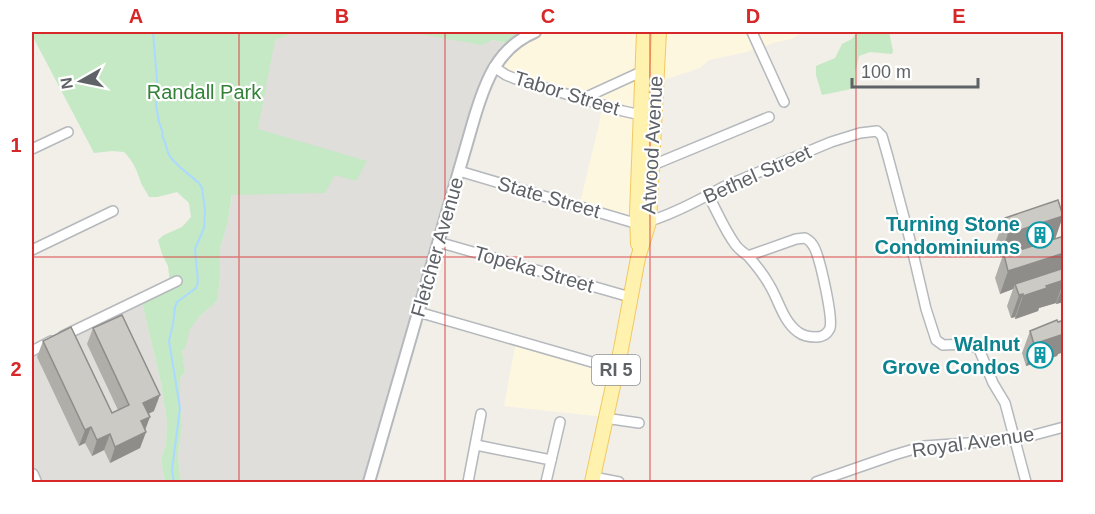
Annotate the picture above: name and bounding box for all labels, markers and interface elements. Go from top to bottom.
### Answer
text: A [129,5,143,27]
text: B [335,5,349,27]
text: C [541,5,555,27]
text: D [746,5,760,27]
text: E [952,5,966,27]
north arrow [51,51,111,111]
scale bar [852,51,978,89]
text: 100 m [861,62,911,82]
street label: Tabor Street [512,67,623,120]
street label: Atwood Avenue [637,75,667,215]
text: N [57,76,76,90]
park label: Randall Park [147,81,262,103]
text: 1 [10,134,22,156]
street label: Bethel Street [700,140,815,208]
street label: State Street [495,172,603,222]
street label: Fletcher Avenue [407,175,467,319]
place label: Turning Stone Condominiums [874,213,1020,258]
building icon: Turning Stone Condominiums [1025,220,1055,250]
street label: Topeka Street [472,241,597,297]
place label: Walnut Grove Condos [882,333,1020,378]
building icon: Walnut Grove Condos [1025,340,1055,370]
road number: RI 5 [592,355,640,385]
text: 2 [10,358,22,380]
street label: Royal Avenue [911,423,1035,461]

